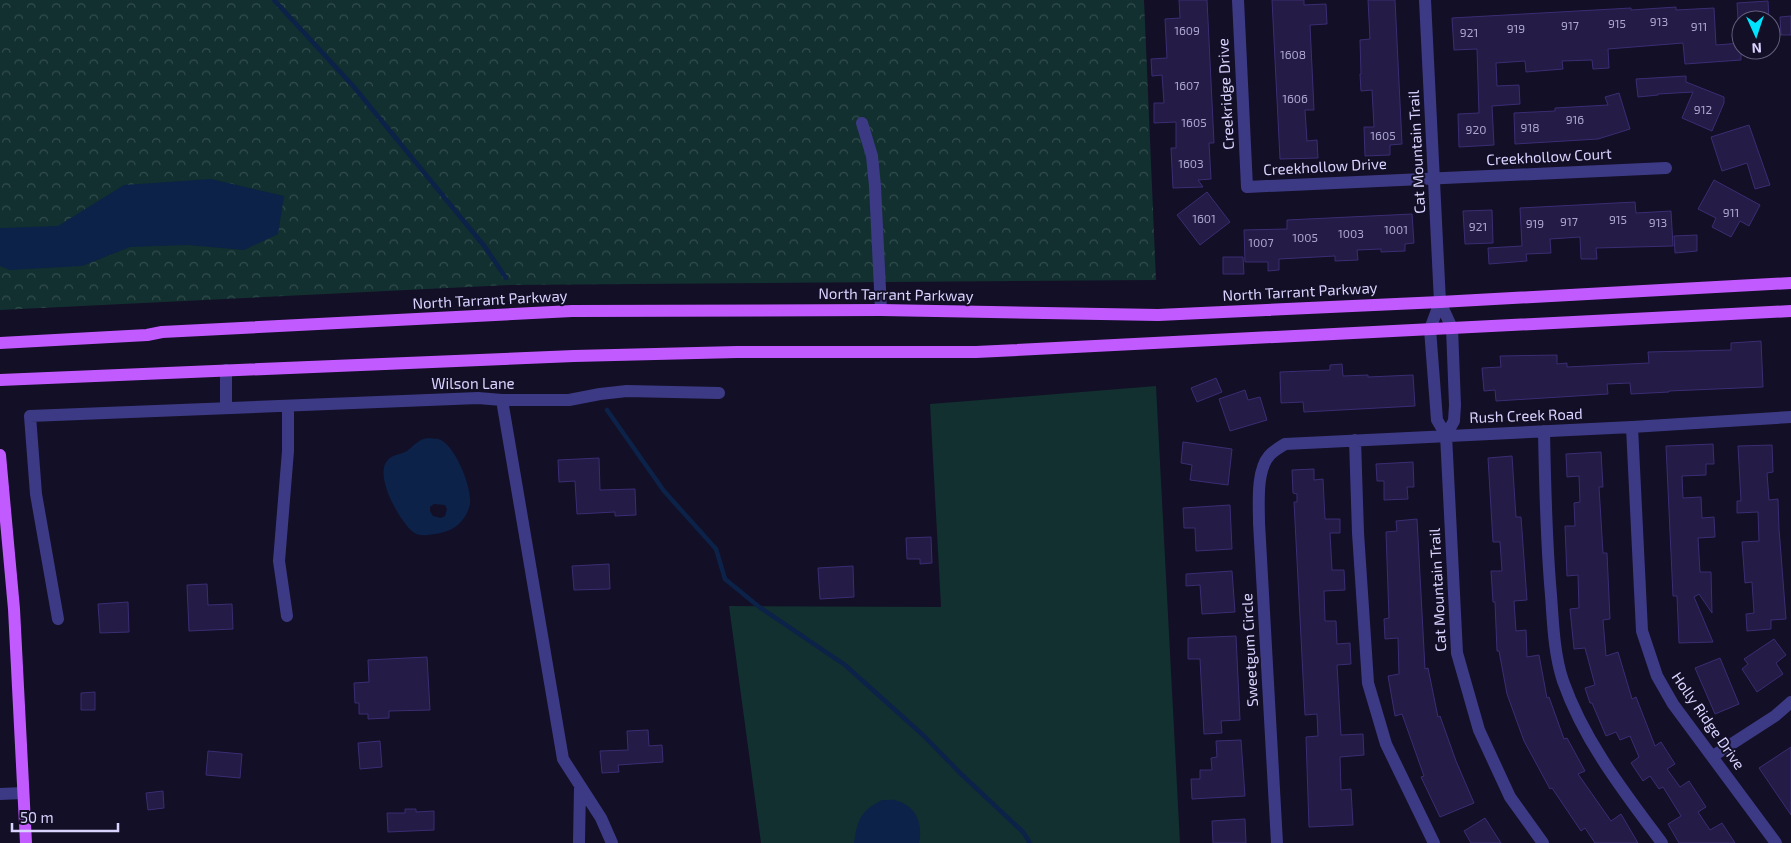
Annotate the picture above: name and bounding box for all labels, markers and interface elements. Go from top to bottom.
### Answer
north arrow [1731,10,1781,60]
house number: 913 [1650,14,1668,28]
house number: 915 [1608,16,1626,30]
house number: 917 [1561,18,1579,32]
house number: 911 [1691,19,1707,33]
house number: 919 [1507,21,1525,35]
house number: 1609 [1174,23,1200,37]
house number: 921 [1460,25,1478,39]
street label: Creekridge Drive [1213,38,1237,150]
text: N [1751,40,1762,57]
house number: 1608 [1280,47,1306,61]
house number: 1607 [1174,78,1200,92]
street label: Cat Mountain Trail [1404,89,1428,214]
house number: 1606 [1282,91,1308,105]
house number: 912 [1694,102,1712,116]
house number: 916 [1566,112,1584,126]
house number: 1605 [1181,115,1207,129]
house number: 918 [1521,120,1539,134]
house number: 920 [1466,122,1486,136]
house number: 1605 [1370,128,1396,142]
street label: Creekhollow Court [1486,144,1612,168]
street label: Creekhollow Drive [1263,154,1387,178]
house number: 1603 [1178,156,1204,170]
house number: 911 [1723,205,1739,219]
house number: 1601 [1192,211,1216,225]
house number: 915 [1609,212,1627,226]
house number: 917 [1560,214,1578,228]
house number: 913 [1649,215,1667,229]
house number: 919 [1526,216,1544,230]
house number: 921 [1469,219,1487,233]
house number: 1001 [1384,222,1408,236]
house number: 1003 [1338,226,1364,240]
house number: 1005 [1292,230,1318,244]
house number: 1007 [1248,235,1274,249]
street label: North Tarrant Parkway [1222,278,1378,304]
street label: North Tarrant Parkway [818,284,974,304]
street label: North Tarrant Parkway [412,286,568,312]
street label: Wilson Lane [431,374,515,392]
street label: Rush Creek Road [1469,404,1583,426]
street label: Cat Mountain Trail [1425,527,1449,652]
street label: Sweetgum Circle [1237,593,1261,707]
street label: Holly Ridge Drive [1668,668,1749,773]
scale bar [12,800,119,832]
text: 50 m [20,808,54,826]

